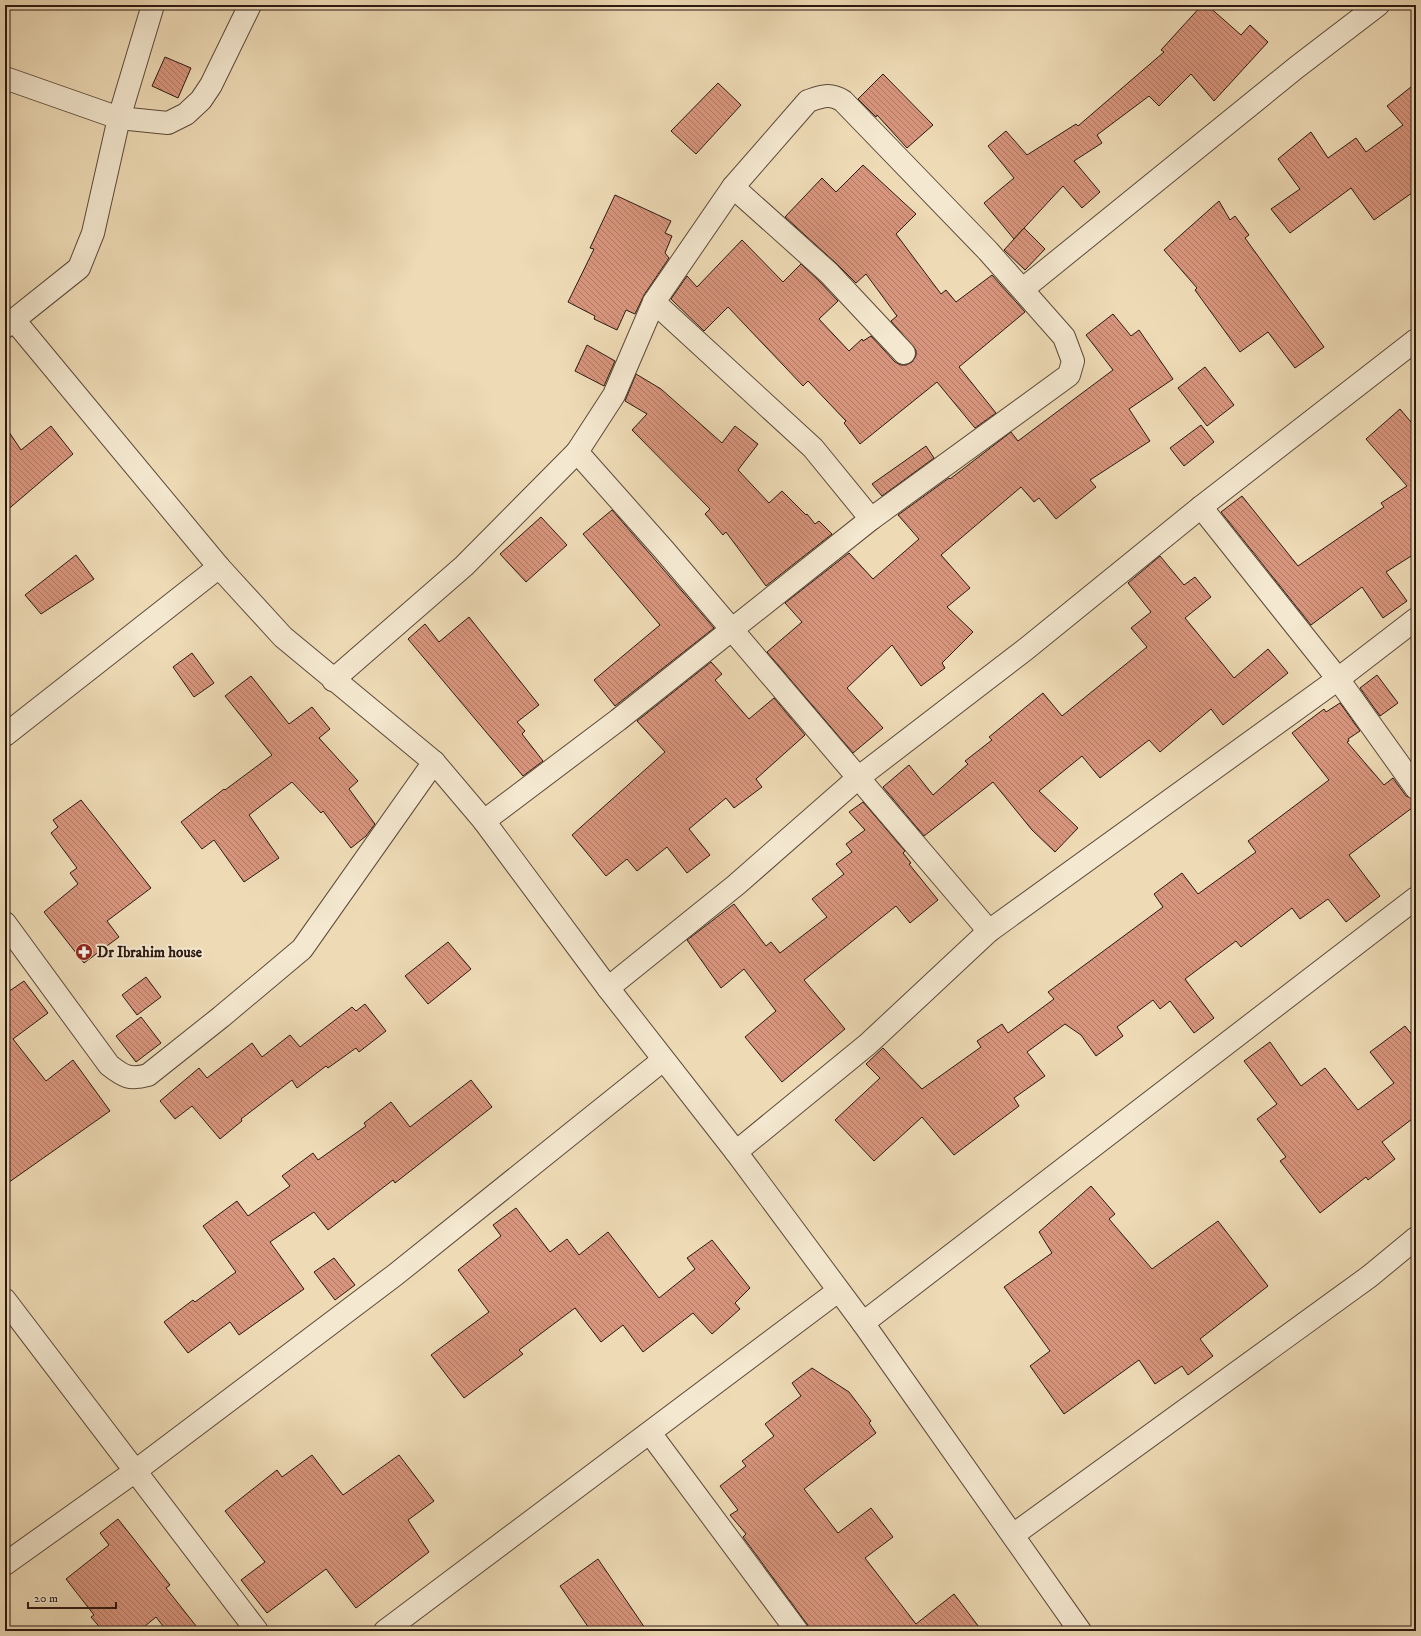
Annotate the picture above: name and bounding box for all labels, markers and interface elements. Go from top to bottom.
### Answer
pharmacy icon: Dr Ibrahim house [74,942,94,962]
place label: Dr Ibrahim house [97,943,203,962]
scale bar [28,1584,116,1610]
text: 20 m [34,1591,58,1606]

